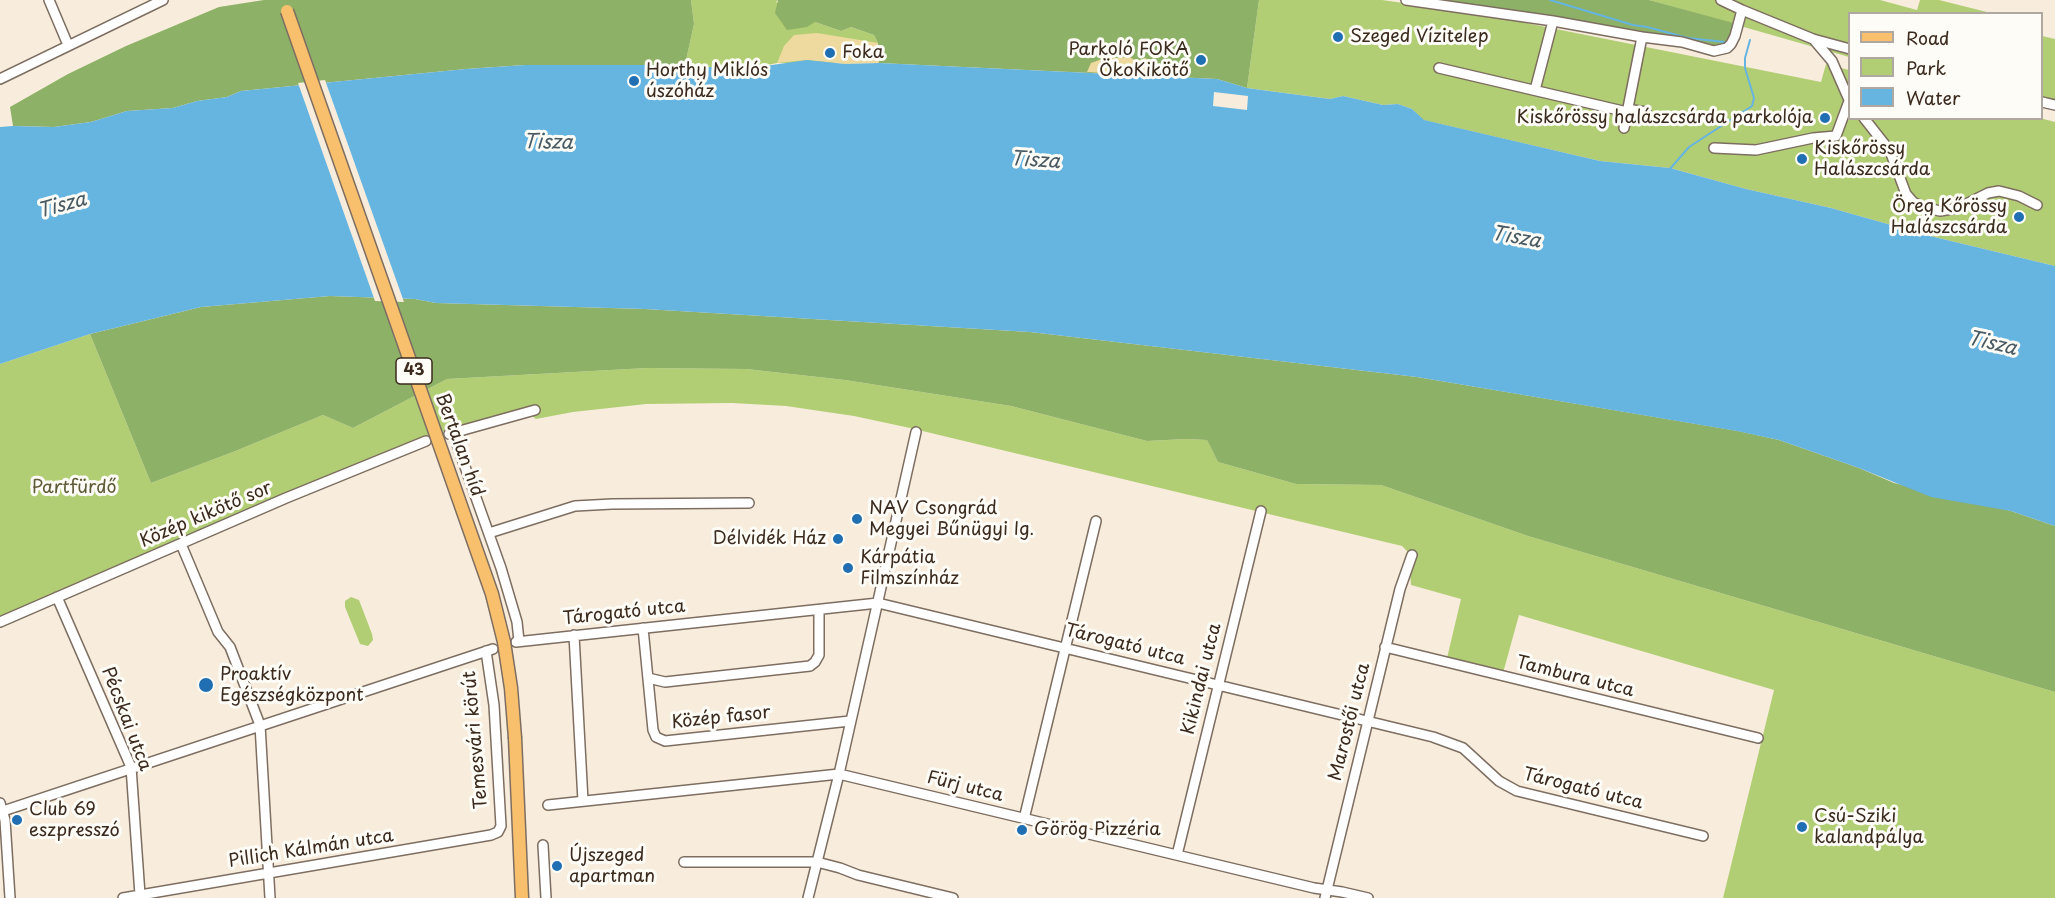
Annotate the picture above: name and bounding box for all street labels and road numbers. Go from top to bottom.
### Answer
road number: 43 [396,358,432,384]
street label: Bertalan híd [430,391,488,499]
street label: Közép kikötő sor [137,477,275,553]
street label: Tárogató utca [562,596,686,630]
street label: Tárogató utca [1063,620,1187,670]
street label: Kikindai utca [1178,621,1226,737]
street label: Tambura utca [1514,652,1636,702]
street label: Marostői utca [1325,661,1375,783]
street label: Pécskai utca [96,664,156,774]
street label: Temesvári körút [459,670,493,810]
street label: Közép fasor [670,702,772,734]
street label: Tárogató utca [1521,764,1645,814]
street label: Fürj utca [925,767,1005,807]
street label: Pillich Kálmán utca [227,825,395,873]

